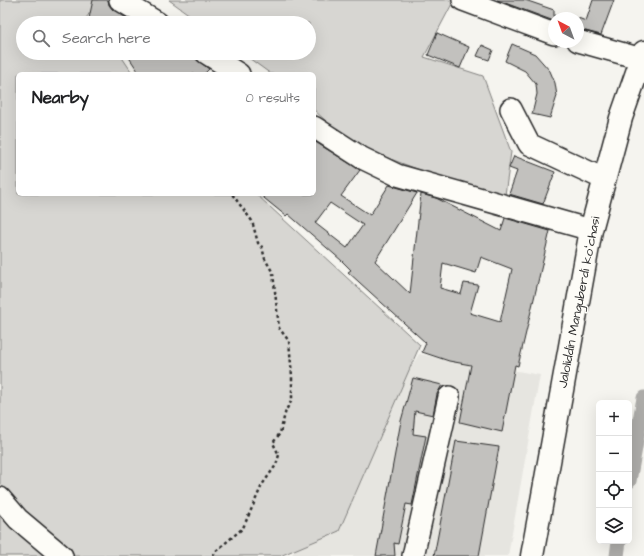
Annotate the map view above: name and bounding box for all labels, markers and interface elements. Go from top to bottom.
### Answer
north arrow [548,12,584,48]
search box [16,16,316,60]
icon: search [30,27,52,49]
text: Search here [62,28,151,49]
text: Nearby [32,86,89,110]
text: 0 results [245,89,300,107]
street label: Jaloliddin Manguberdi koʻchasi [554,215,605,390]
map controls [596,400,632,544]
button: + [596,400,632,436]
button: − [596,436,632,472]
button: locate [596,472,632,508]
button: layers [596,508,632,544]

